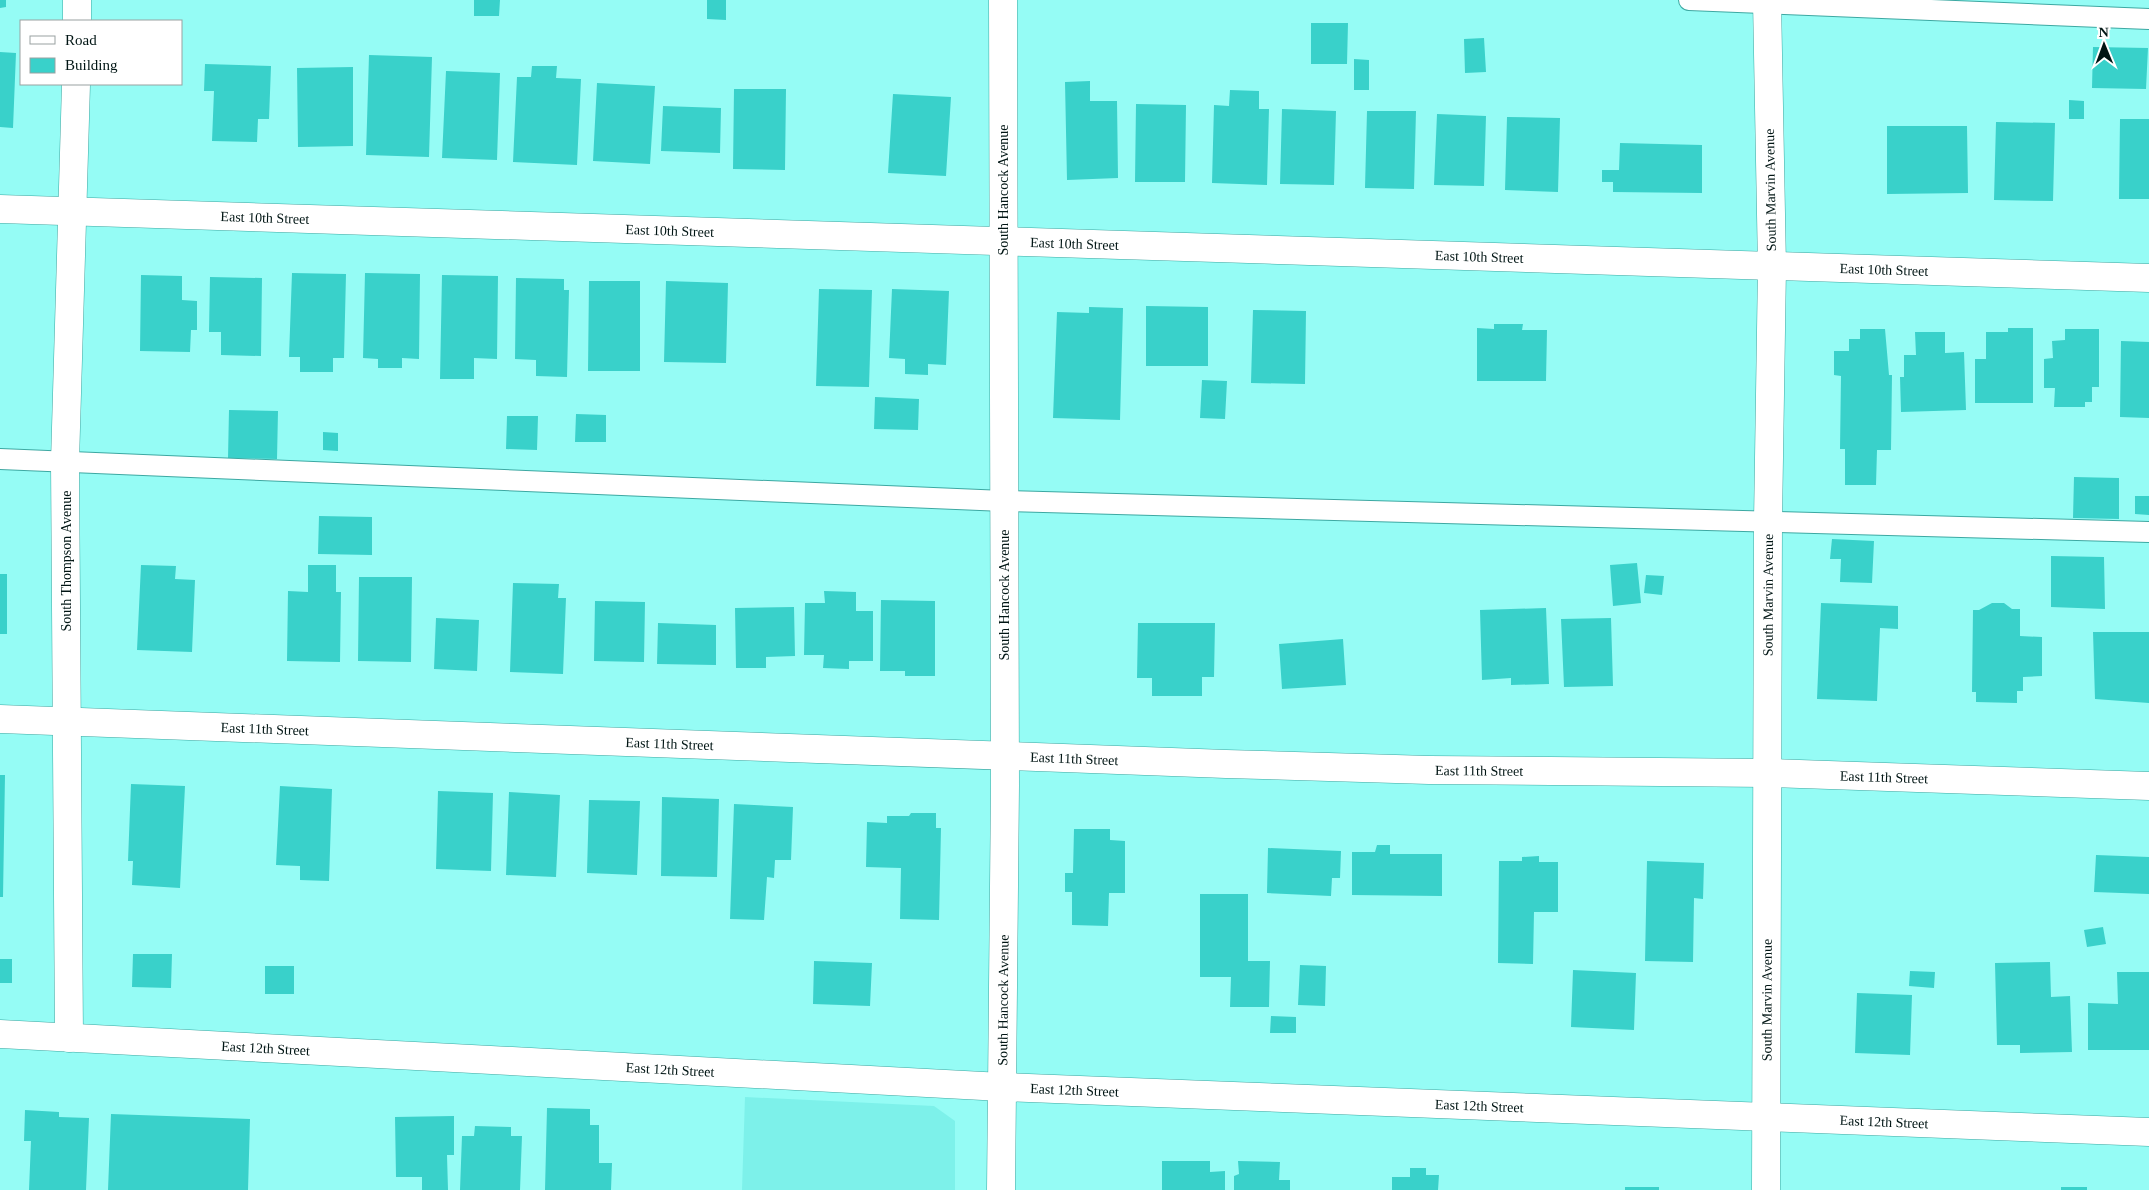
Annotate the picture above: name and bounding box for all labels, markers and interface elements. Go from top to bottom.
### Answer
legend [20,20,182,85]
north arrow [2079,20,2129,70]
text: N [2099,25,2109,40]
text: Road [65,32,97,48]
text: Building [65,57,118,73]
street label: South Hancock Avenue [996,124,1011,256]
street label: South Marvin Avenue [1762,129,1779,251]
street label: East 10th Street [220,209,310,227]
street label: East 10th Street [625,222,714,240]
street label: East 10th Street [1030,235,1119,253]
street label: East 10th Street [1435,248,1524,266]
street label: East 10th Street [1839,261,1929,279]
street label: South Thompson Avenue [59,490,74,632]
street label: South Hancock Avenue [997,529,1012,661]
street label: South Marvin Avenue [1761,534,1776,656]
street label: East 11th Street [220,720,309,738]
street label: East 11th Street [625,735,714,753]
street label: East 11th Street [1030,750,1119,768]
street label: East 11th Street [1435,763,1523,779]
street label: East 11th Street [1840,768,1928,786]
street label: South Hancock Avenue [995,934,1012,1066]
street label: South Marvin Avenue [1759,939,1775,1061]
street label: East 12th Street [221,1039,310,1058]
street label: East 12th Street [625,1060,715,1080]
street label: East 12th Street [1030,1081,1119,1100]
street label: East 12th Street [1435,1097,1524,1115]
street label: East 12th Street [1839,1113,1929,1131]

